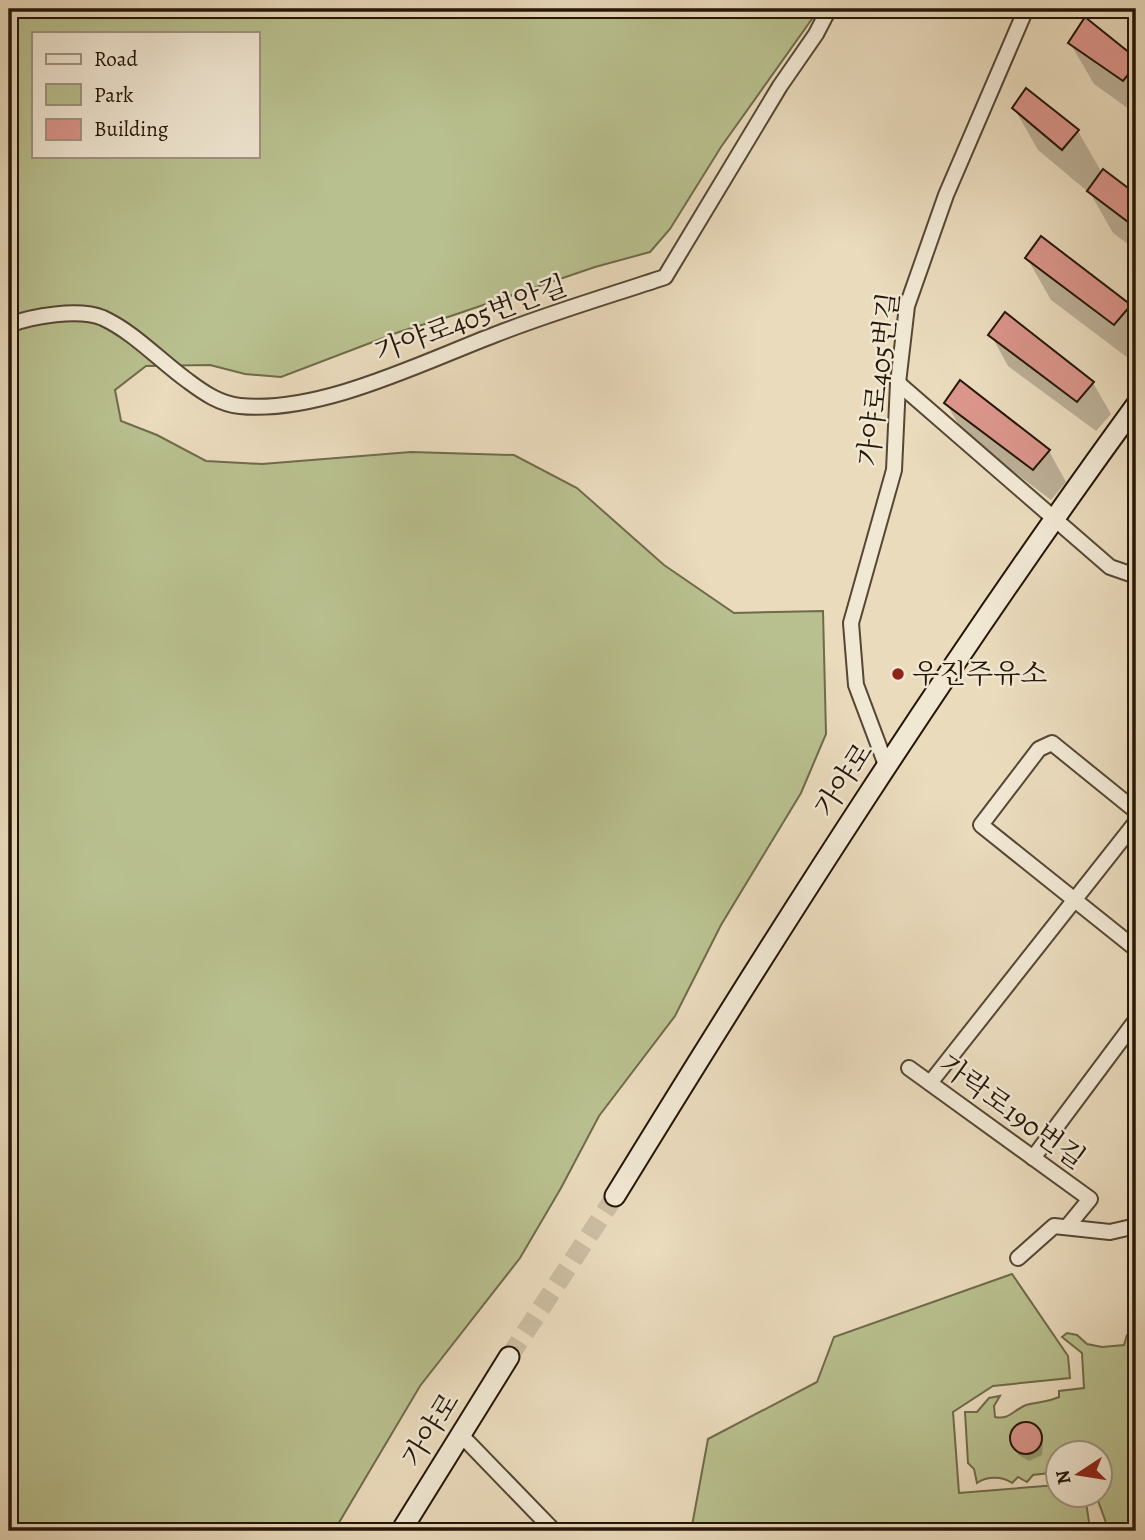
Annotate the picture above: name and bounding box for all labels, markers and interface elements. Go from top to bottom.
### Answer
legend [32,32,259,158]
text: Road [94,45,138,73]
text: Park [94,81,134,109]
text: Building [94,115,169,143]
street label: 가야로405번안길 [370,267,572,371]
street label: 가야로405번길 [849,290,909,468]
place label: 우진주유소 [912,655,1047,693]
marker: 우진주유소 [890,666,906,682]
street label: 가야로 [806,736,882,824]
street label: 가락로190번길 [931,1046,1093,1178]
street label: 가야로 [393,1386,469,1474]
north arrow [1044,1438,1114,1508]
text: N [1049,1468,1078,1487]

